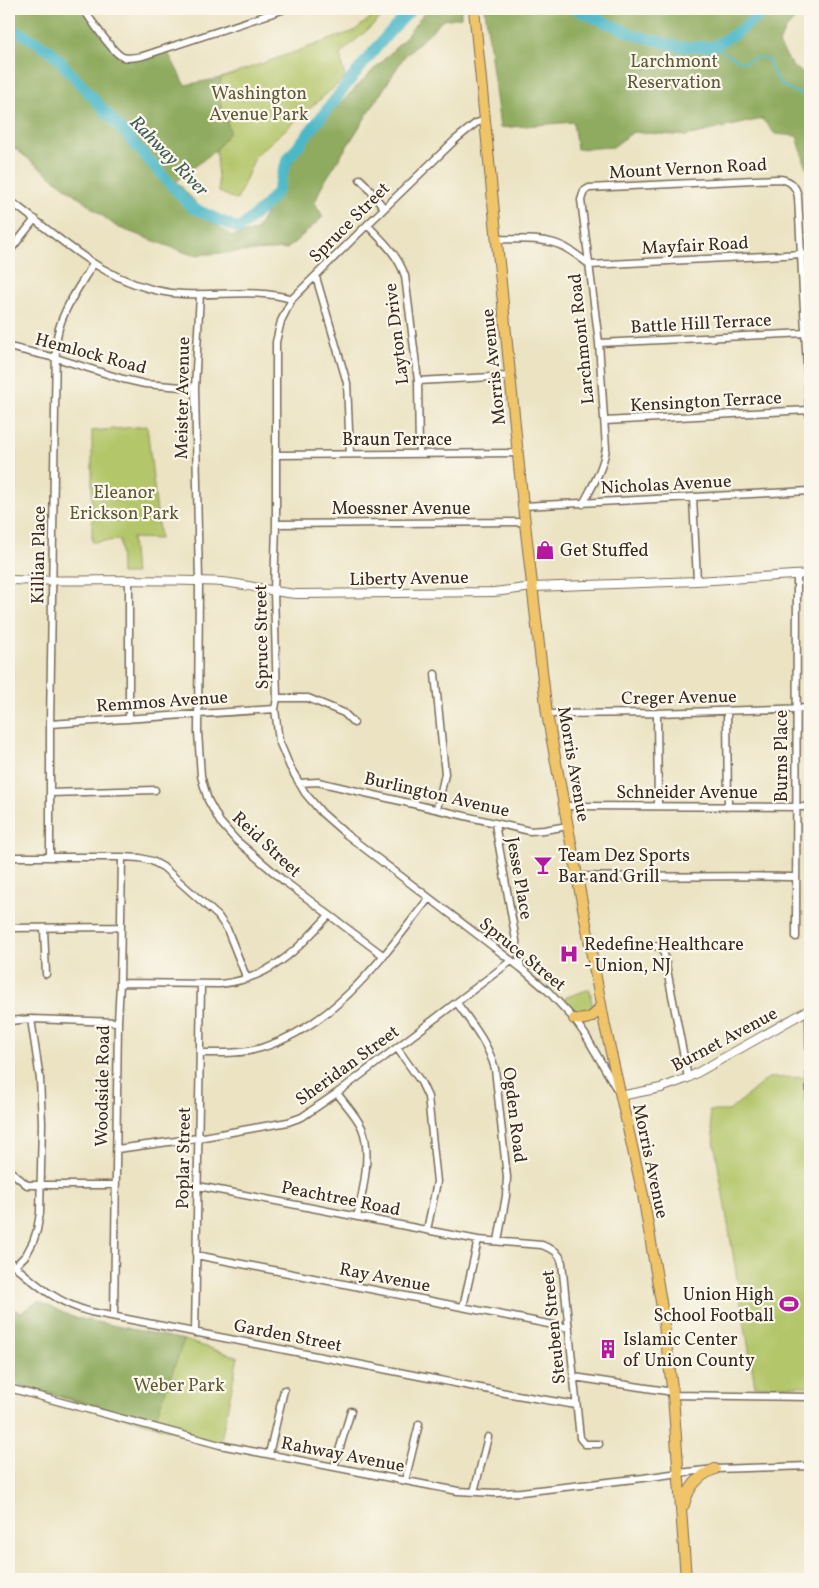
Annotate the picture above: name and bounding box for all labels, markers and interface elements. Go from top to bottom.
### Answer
park label: Larchmont Reservation [627,50,722,96]
park label: Washington Avenue Park [209,82,309,128]
water label: Rahway River [123,110,214,203]
street label: Mount Vernon Road [608,153,768,186]
street label: Spruce Street [304,177,396,269]
street label: Mayfair Road [641,231,749,262]
street label: Larchmont Road [563,272,602,406]
street label: Layton Drive [379,282,416,386]
street label: Morris Avenue [476,308,513,426]
street label: Battle Hill Terrace [630,308,772,341]
street label: Hemlock Road [32,328,149,381]
street label: Meister Avenue [170,336,197,460]
street label: Kensington Terrace [630,386,783,419]
street label: Braun Terrace [342,428,452,453]
street label: Nicholas Avenue [600,470,732,501]
park label: Eleanor Erickson Park [69,481,179,527]
street label: Moessner Avenue [331,497,471,522]
street label: Killian Place [26,506,53,604]
shop icon: Get Stuffed [534,539,556,561]
place label: Get Stuffed [560,539,649,564]
street label: Liberty Avenue [349,566,469,593]
street label: Spruce Street [249,584,276,690]
street label: Remmos Avenue [95,685,229,720]
street label: Creger Avenue [621,685,737,712]
street label: Morris Avenue [550,705,595,824]
street label: Burns Place [770,710,795,802]
street label: Burlington Avenue [361,767,512,824]
street label: Schneider Avenue [616,781,758,806]
street label: Reid Street [226,806,306,884]
street label: Jesse Place [499,835,538,921]
place label: Team Dez Sports Bar and Grill [558,844,690,890]
bar icon: Team Dez Sports Bar and Grill [532,854,554,876]
street label: Spruce Street [473,912,571,998]
place label: Redefine Healthcare - Union, NJ [584,933,744,979]
hospital icon: Redefine Healthcare - Union, NJ [558,943,580,965]
street label: Burnet Avenue [667,1002,782,1079]
street label: Sheridan Street [291,1020,405,1112]
street label: Woodside Road [90,1025,117,1147]
street label: Ogden Road [495,1066,532,1164]
street label: Morris Avenue [625,1102,674,1221]
street label: Poplar Street [171,1107,198,1209]
street label: Peachtree Road [279,1176,403,1223]
street label: Ray Avenue [337,1257,432,1300]
street label: Steuben Street [536,1269,573,1385]
place label: Union High School Football [654,1283,774,1329]
sports icon: Union High School Football [778,1293,800,1315]
street label: Garden Street [231,1314,344,1359]
place label: Islamic Center of Union County [623,1328,755,1374]
building icon: Islamic Center of Union County [597,1338,619,1360]
park label: Weber Park [133,1374,225,1399]
street label: Rahway Avenue [279,1431,407,1480]

